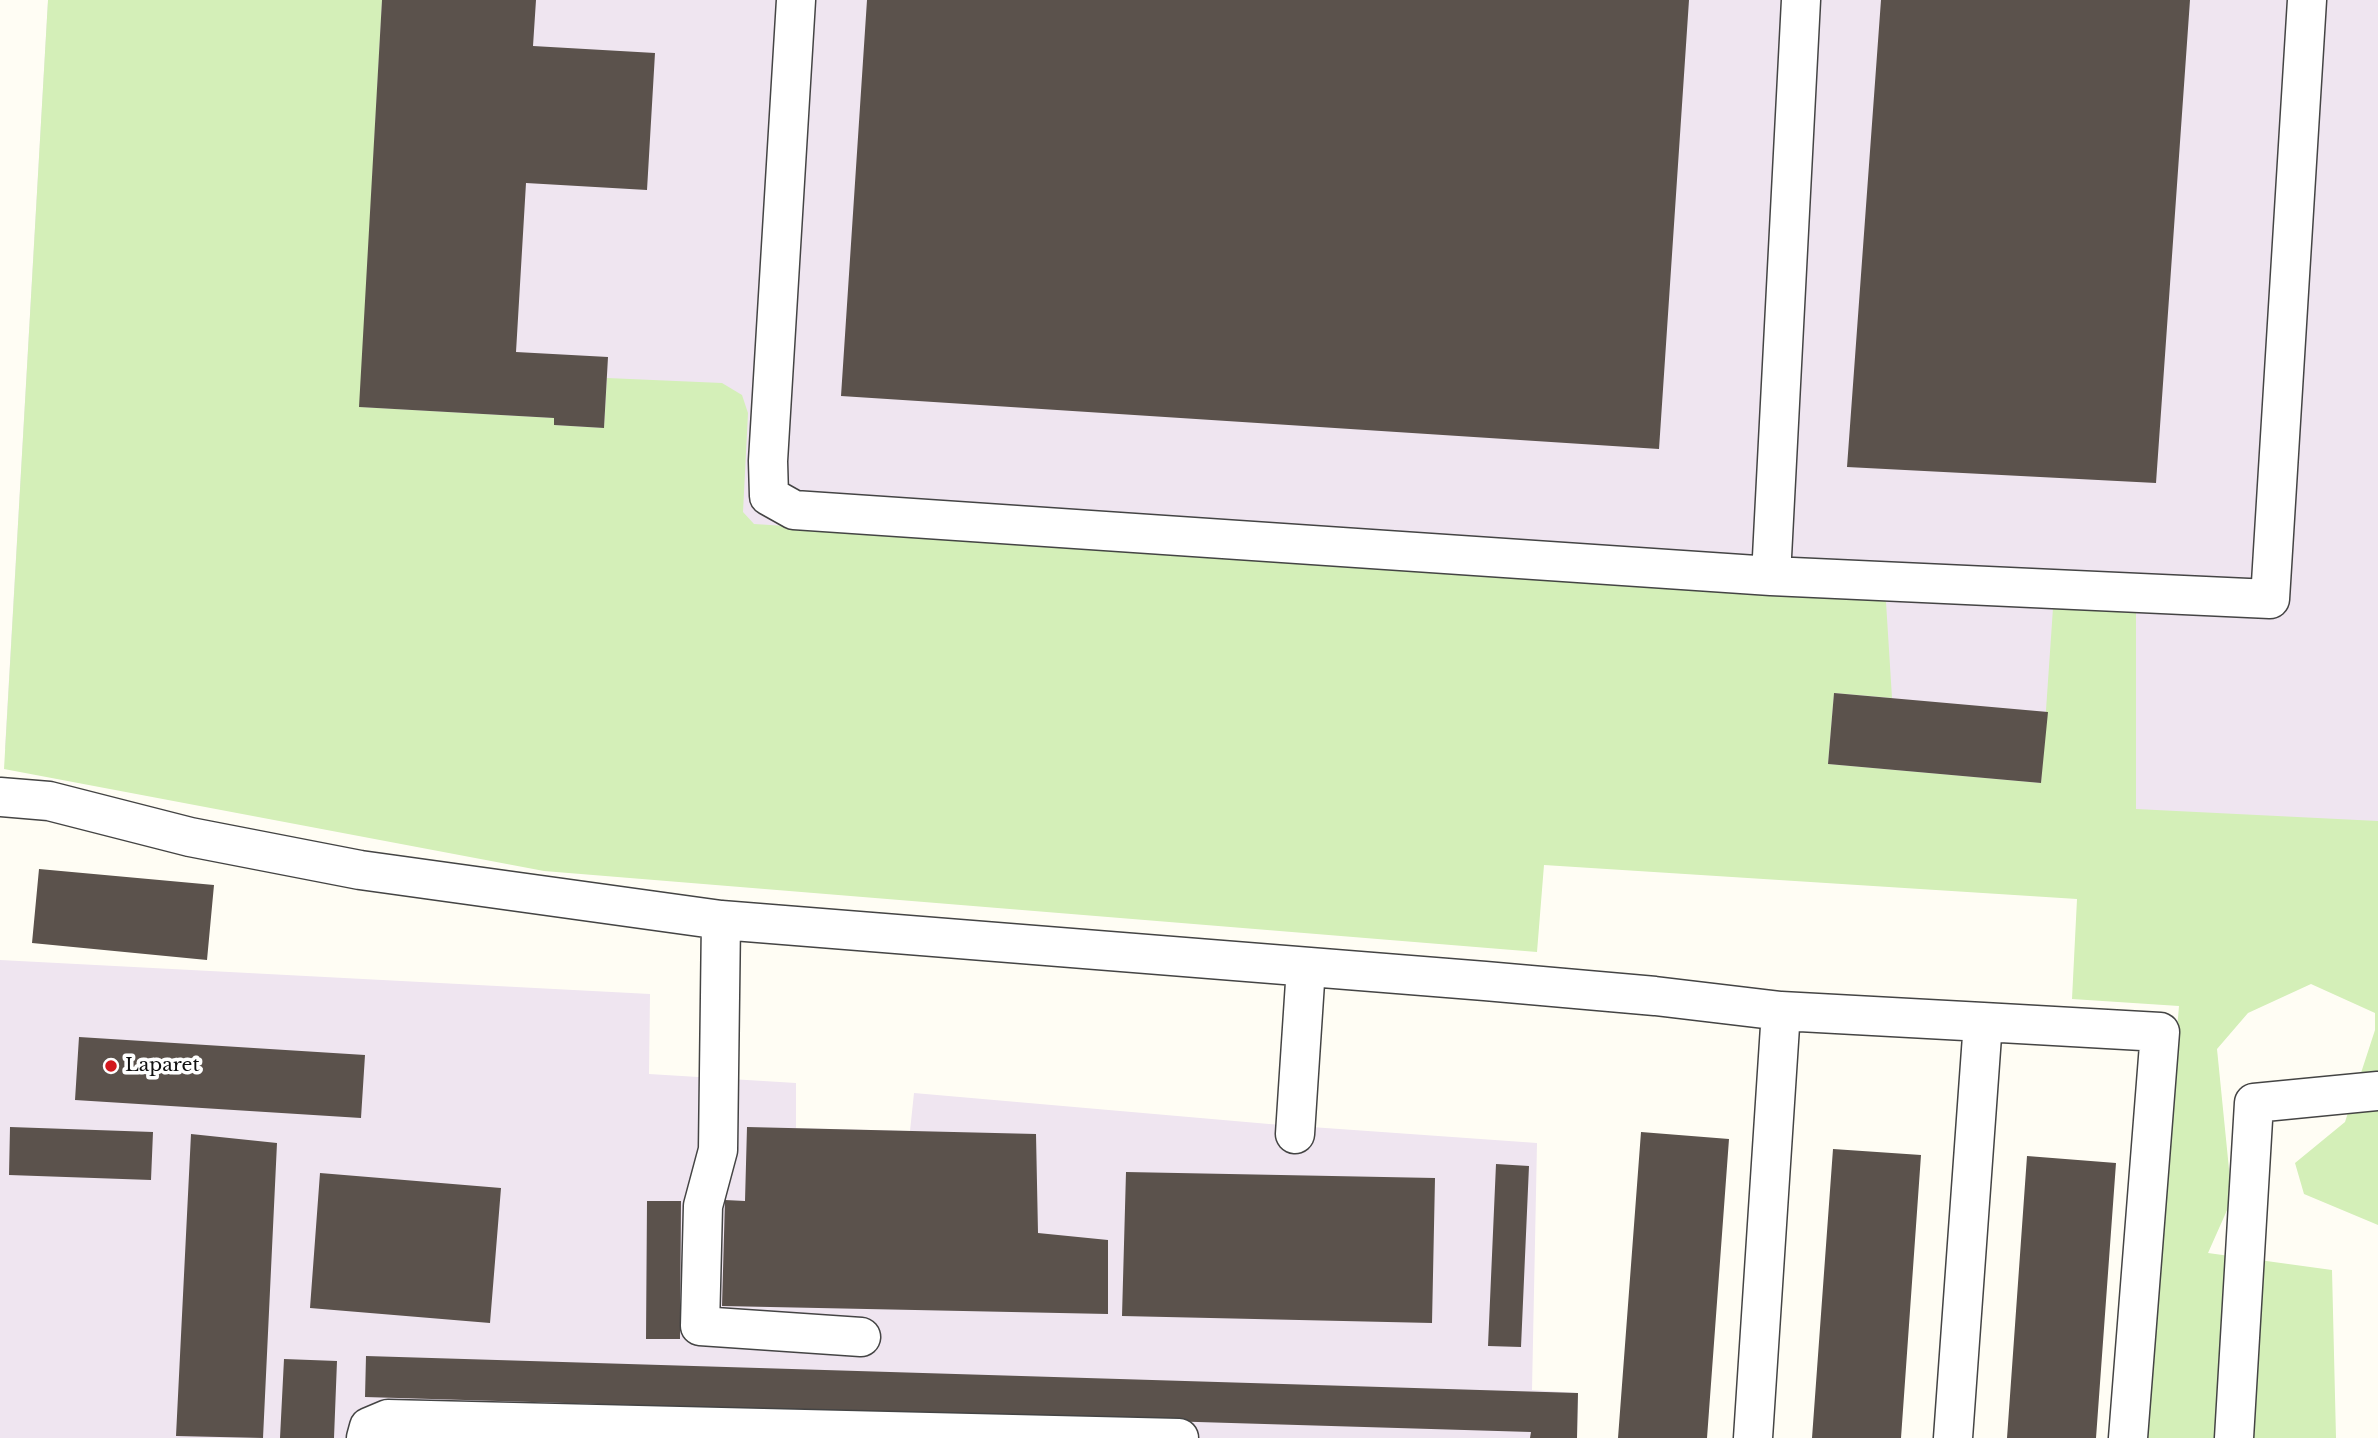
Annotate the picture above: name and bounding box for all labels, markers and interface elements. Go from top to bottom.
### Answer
place label: Laparet [125,1055,200,1077]
marker: Laparet [103,1058,119,1074]

